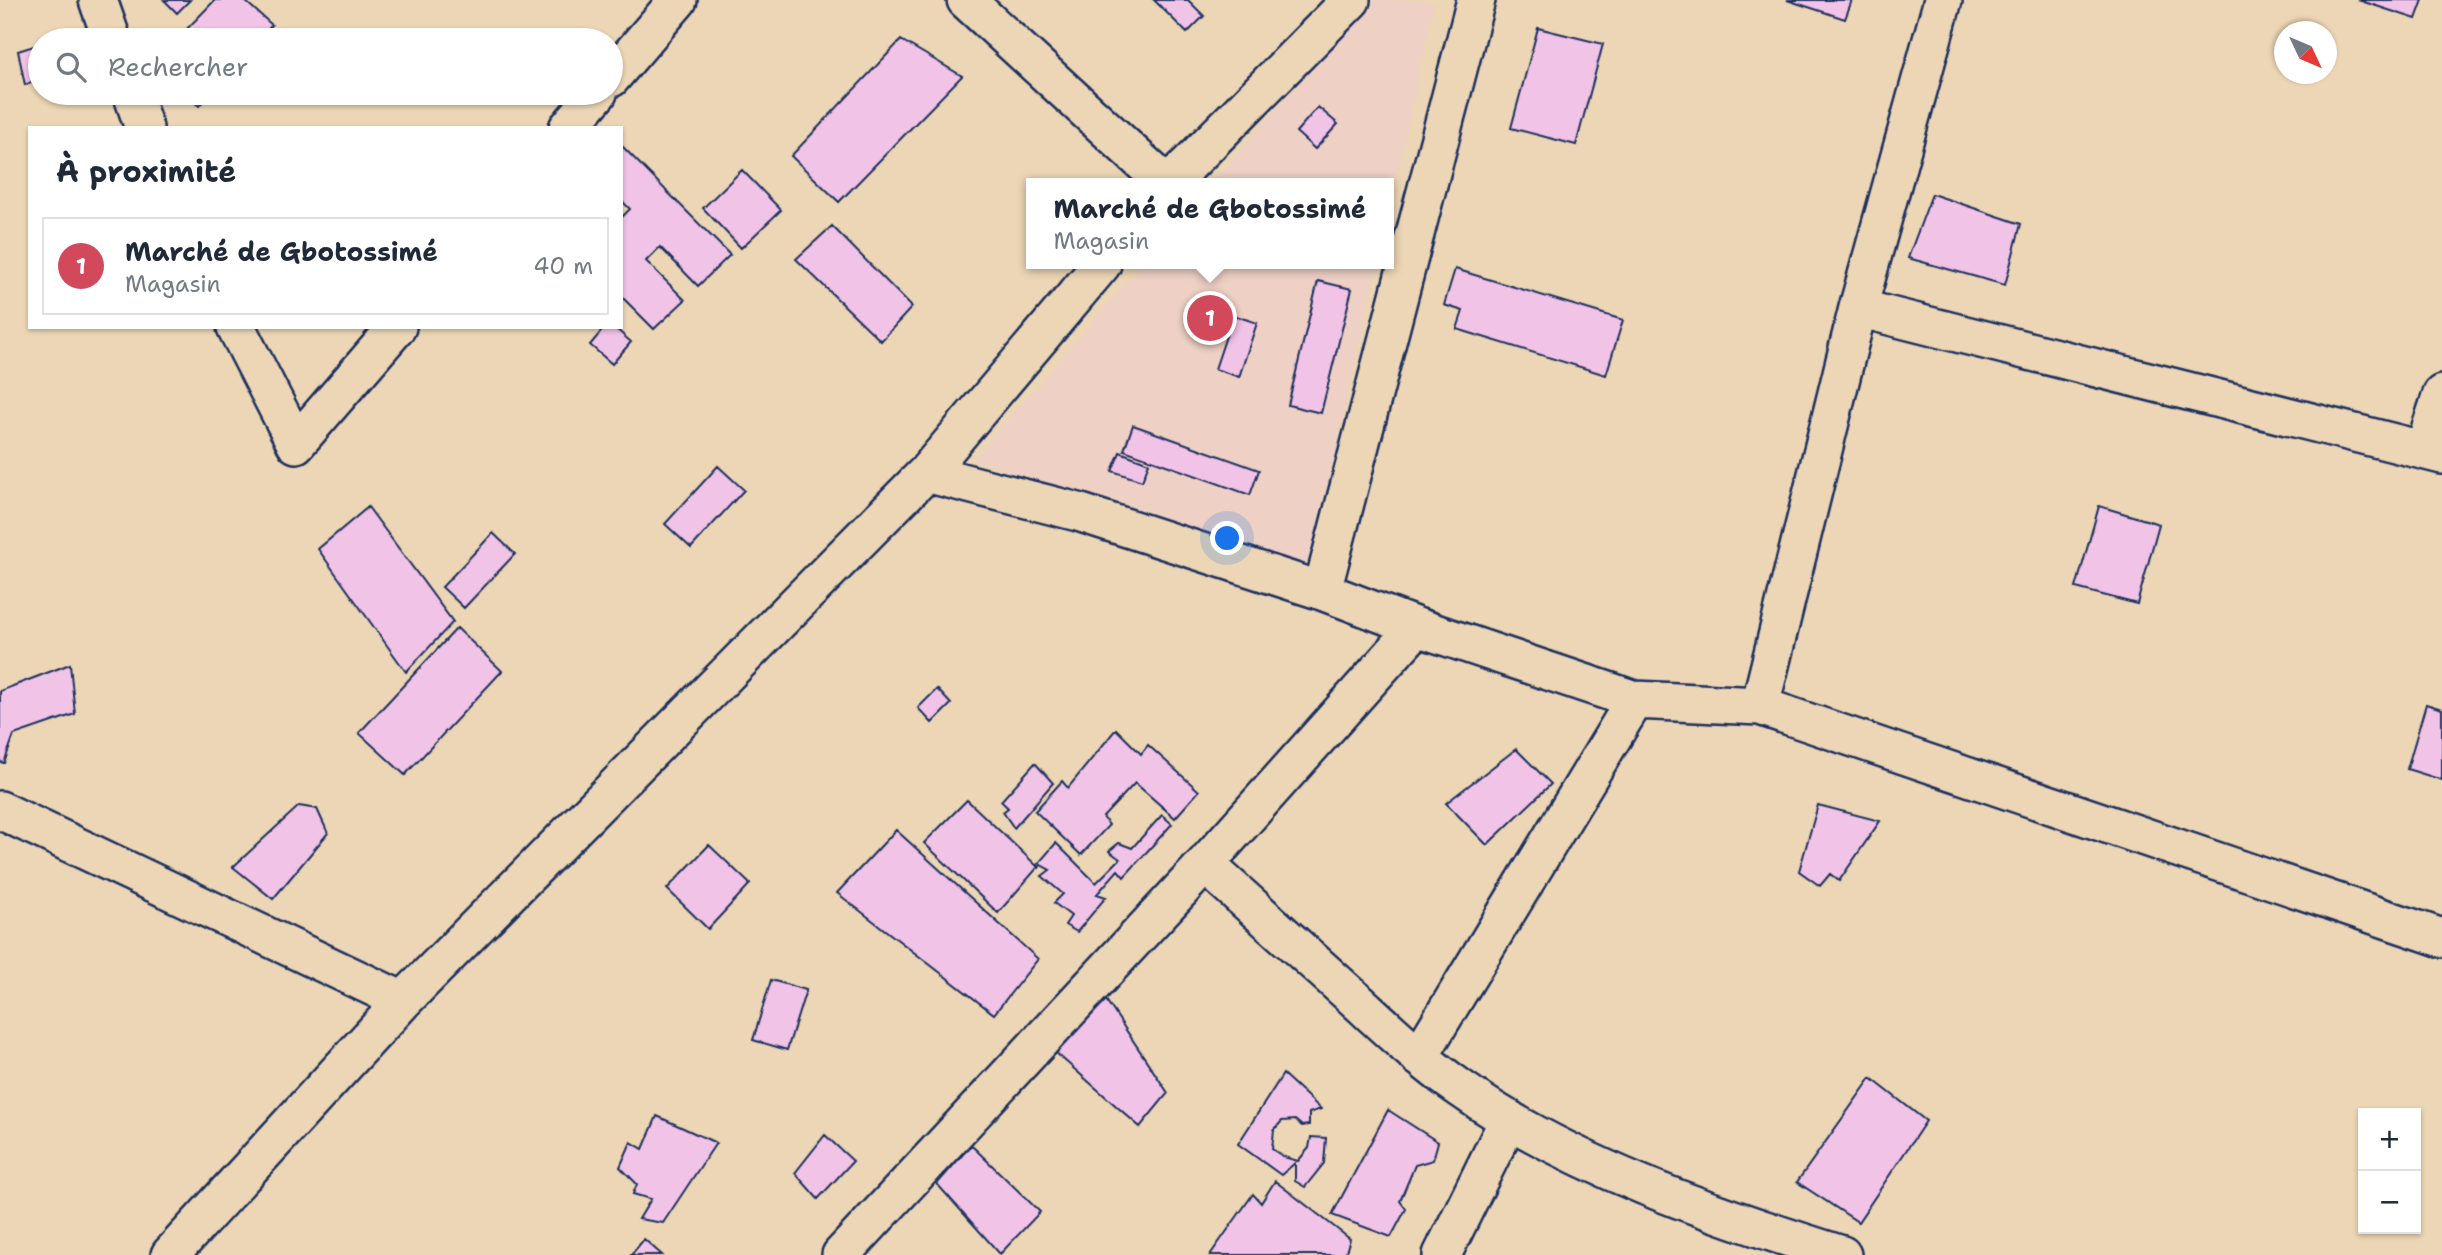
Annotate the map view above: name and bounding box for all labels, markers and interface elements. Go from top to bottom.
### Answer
north arrow [2274,21,2337,84]
search box [28,28,623,105]
icon: search [52,48,90,86]
text: Rechercher [108,49,248,84]
text: À proximité [56,151,236,192]
popup [1026,178,1394,269]
text: Marché de Gbotossimé [1054,191,1366,226]
text: Magasin [1054,226,1149,256]
text: Marché de Gbotossimé [125,234,438,269]
text: 1 [76,251,86,281]
text: 40 m [533,251,593,281]
text: Magasin [125,269,221,299]
pin: 1 [1187,292,1233,344]
your location [1210,521,1244,555]
map controls [2358,1108,2421,1234]
button: + [2358,1108,2421,1171]
button: − [2358,1171,2421,1234]

